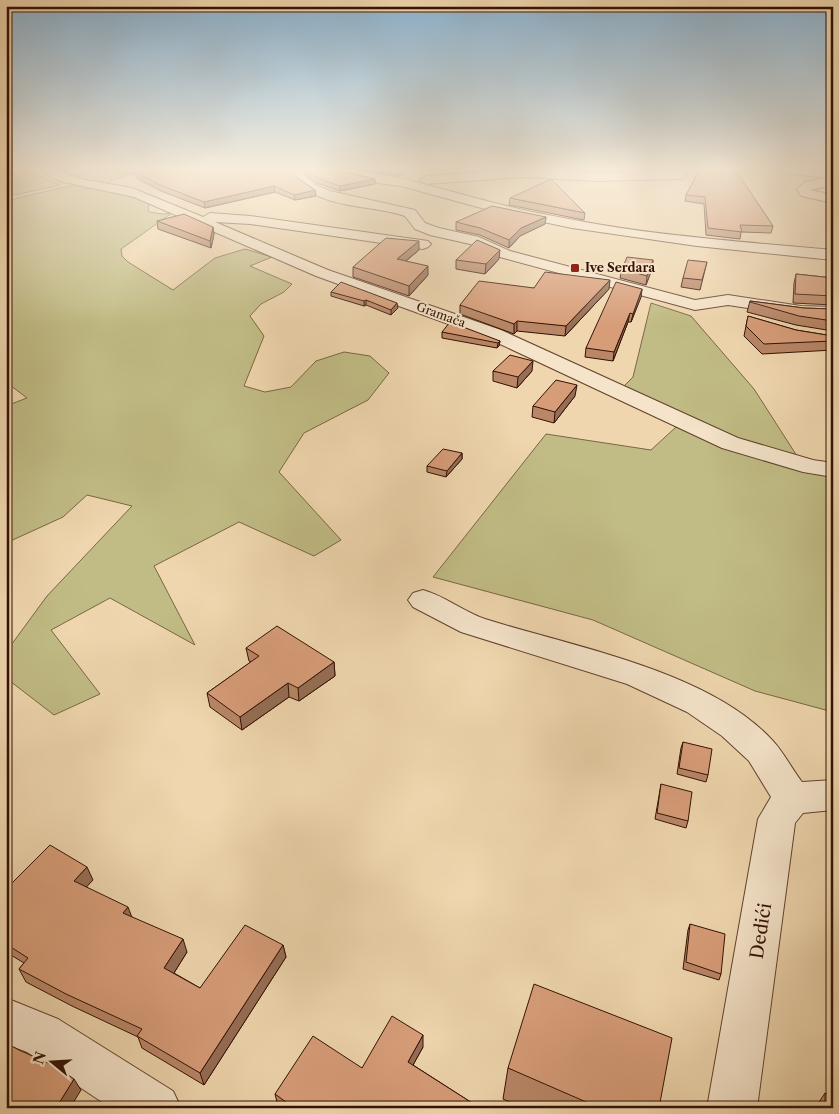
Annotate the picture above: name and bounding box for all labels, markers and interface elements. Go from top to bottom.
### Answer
place label: Ive Serdara [585,260,656,275]
marker: Ive Serdara [569,262,581,274]
street label: Gramača [415,299,468,331]
street label: Dedići [746,901,776,960]
north arrow [28,1036,78,1086]
text: N [29,1049,50,1067]

